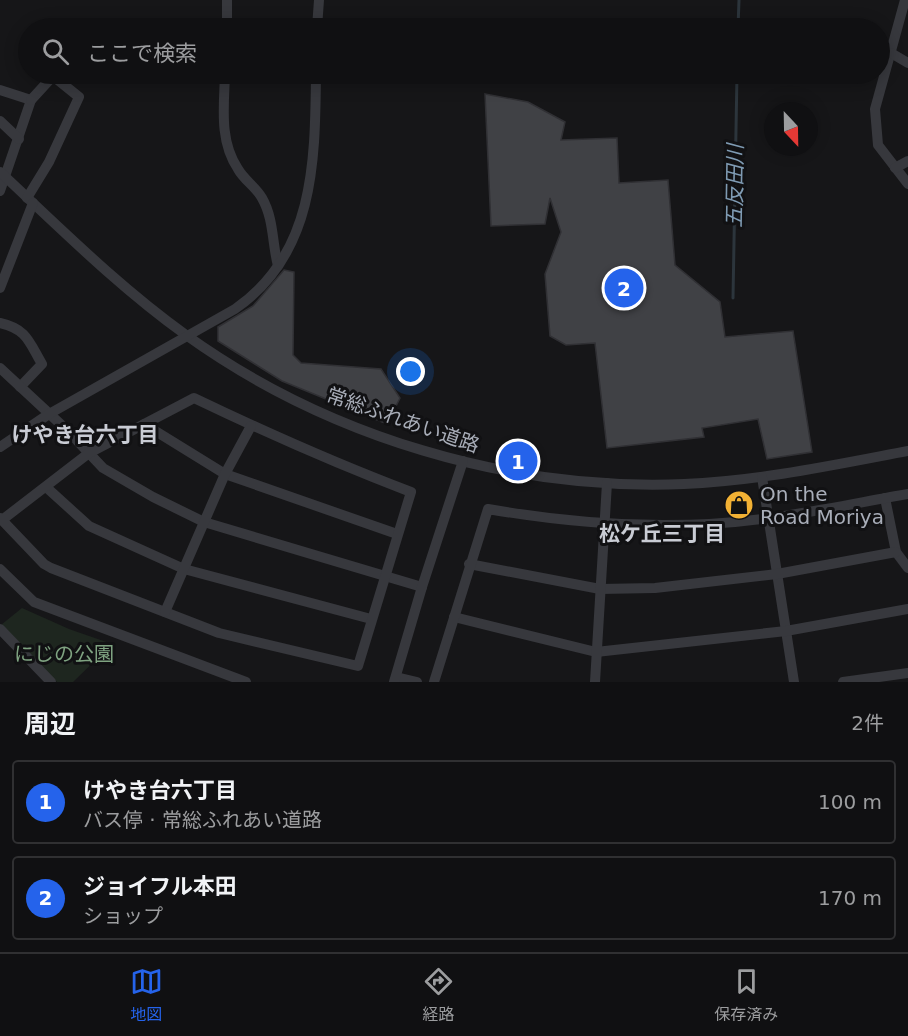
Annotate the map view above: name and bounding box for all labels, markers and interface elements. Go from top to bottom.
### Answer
search box [18,18,890,84]
icon: search [39,35,72,68]
text: ここで検索 [87,41,197,66]
north arrow [764,102,818,156]
water label: 五反田川 [722,142,748,228]
pin: 2 [604,266,644,310]
your location [396,357,425,386]
street label: 常総ふれあい道路 [323,383,483,457]
district label: けやき台六丁目 [12,423,159,447]
pin: 1 [498,438,538,484]
place label: On the Road Moriya [760,482,884,529]
shop icon: On the Road Moriya [723,489,755,521]
district label: 松ケ丘三丁目 [599,522,725,546]
park label: にじの公園 [14,642,114,666]
text: 周辺 [24,709,76,739]
text: 2件 [851,711,884,735]
text: けやき台六丁目 [83,778,237,803]
text: 1 [39,790,52,814]
text: 100 m [818,790,882,814]
text: バス停 · 常総ふれあい道路 [83,808,322,832]
text: ジョイフル本田 [83,874,237,899]
text: 2 [39,886,52,910]
text: 170 m [818,886,882,910]
text: ショップ [83,904,163,928]
tab: 地図 [130,965,163,1025]
tab: 経路 [422,965,455,1025]
tab: 保存済み [714,965,778,1025]

